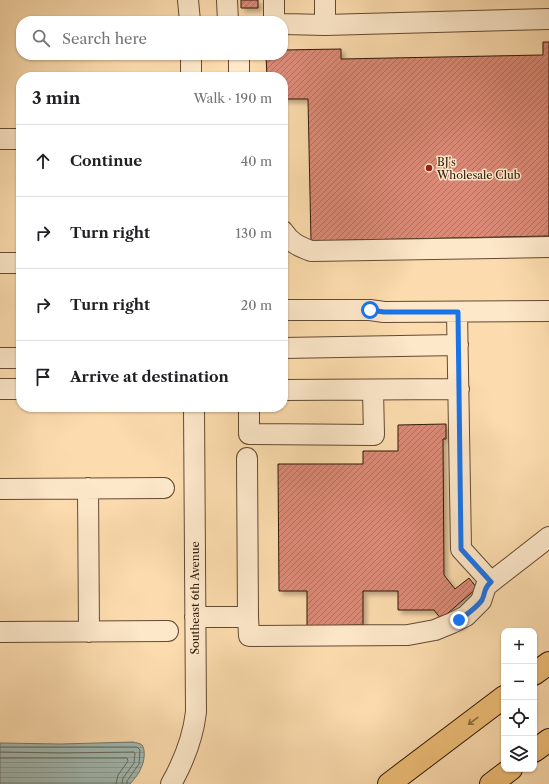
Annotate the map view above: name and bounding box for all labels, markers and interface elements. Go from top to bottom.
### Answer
search box [16,16,288,60]
icon: search [30,27,52,49]
text: Search here [62,29,147,48]
text: 3 min [32,88,81,108]
text: Walk · 190 m [193,90,272,106]
icon: ahead [32,150,54,172]
text: Continue [70,151,142,170]
text: 40 m [241,153,272,169]
place label: BJ's Wholesale Club [436,155,521,182]
marker: BJ's Wholesale Club [424,163,434,173]
icon: right [32,222,54,244]
text: Turn right [70,223,150,242]
text: 130 m [236,225,272,241]
icon: right [32,294,54,316]
text: Turn right [70,295,150,314]
text: 20 m [241,297,272,313]
route start [361,301,379,319]
icon: arrive [32,366,54,388]
text: Arrive at destination [70,367,229,386]
street label: Southeast 6th Avenue [188,541,202,655]
route end [450,611,468,629]
map controls [501,628,537,772]
button: + [501,628,537,664]
button: − [501,664,537,700]
button: locate [501,700,537,736]
one-way arrow [468,716,479,725]
button: layers [501,736,537,772]

